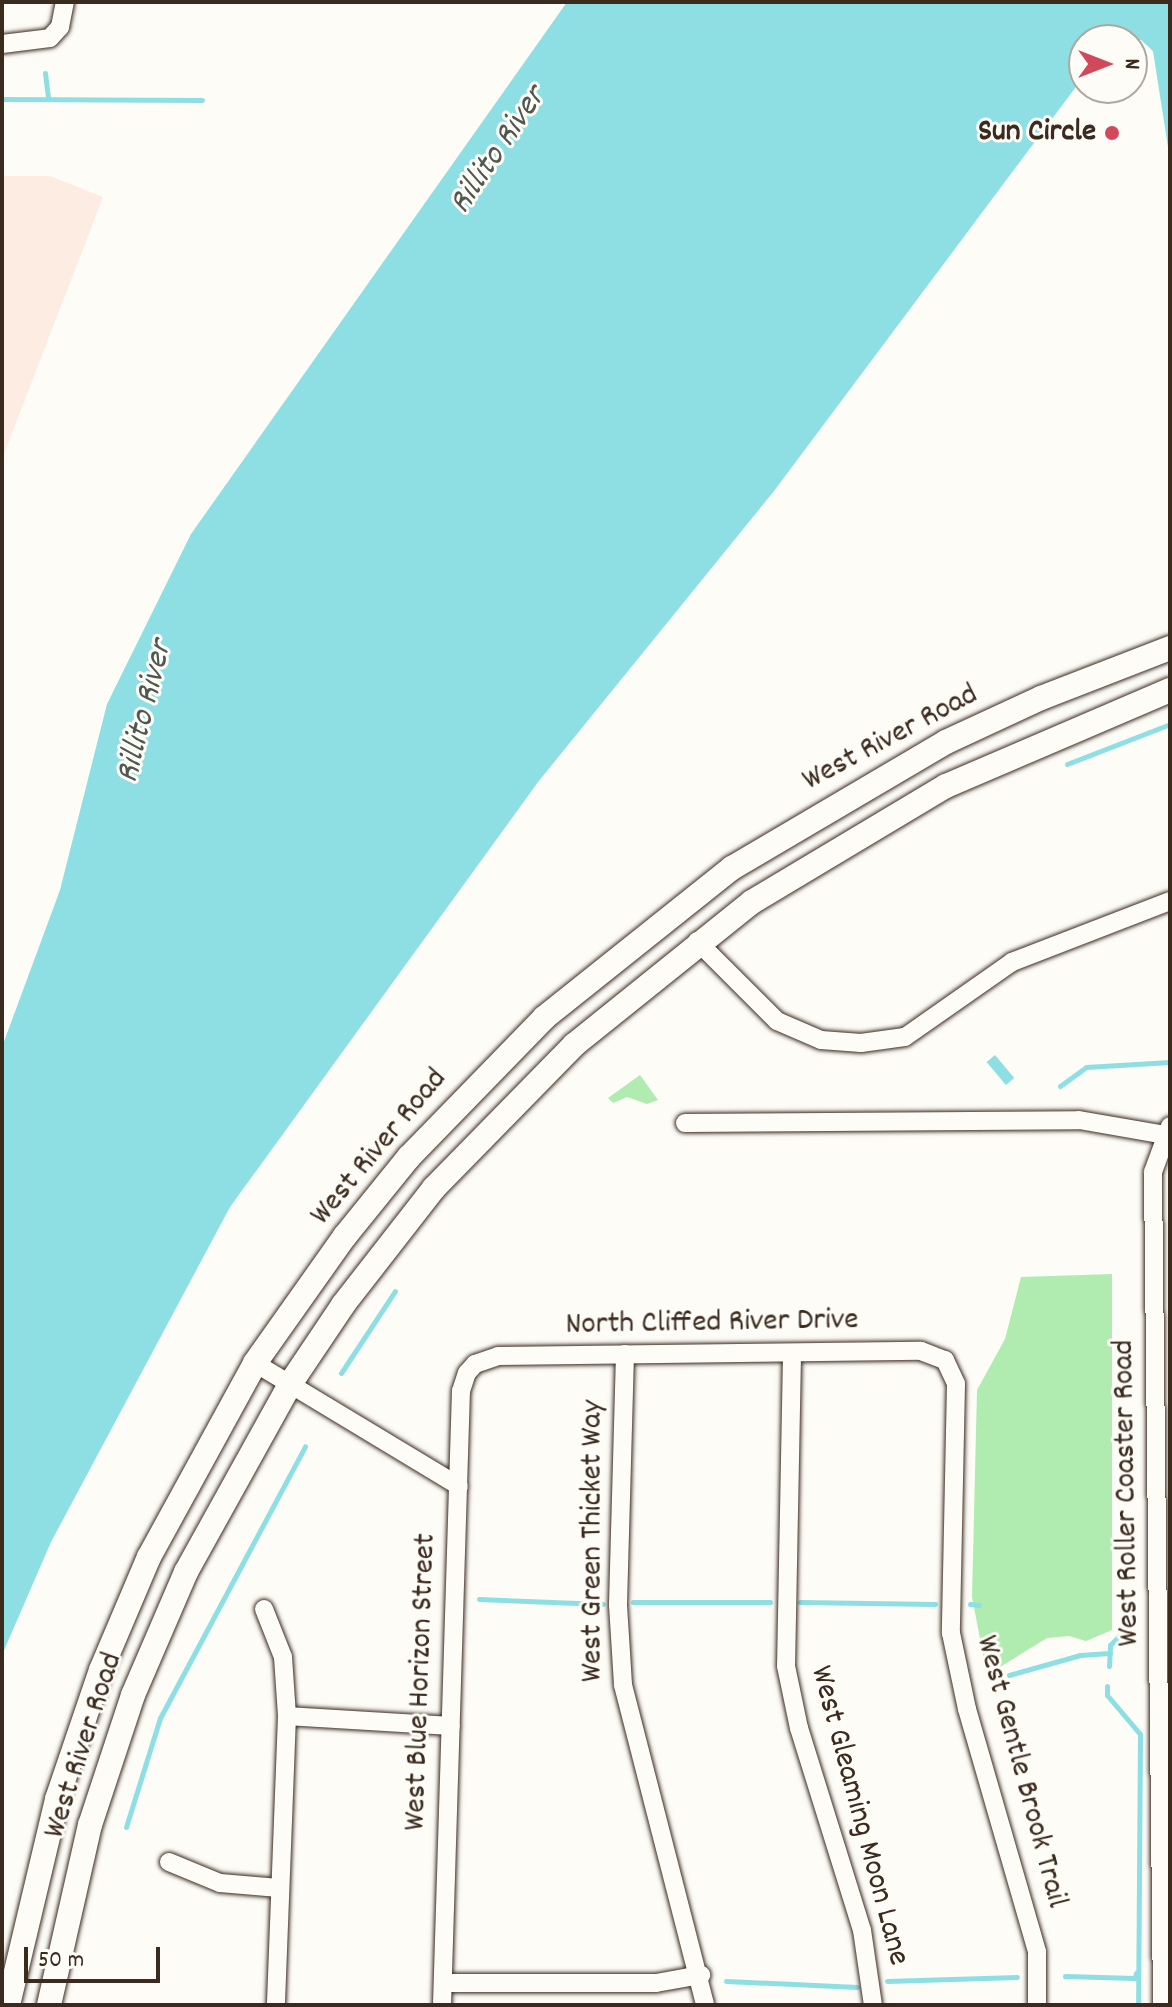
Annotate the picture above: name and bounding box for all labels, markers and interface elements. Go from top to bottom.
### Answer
north arrow [1068,24,1148,104]
text: N [1115,59,1146,69]
water label: Rillito River [441,79,557,223]
place label: Sun Circle [978,114,1096,152]
marker: Sun Circle [1103,124,1121,142]
water label: Rillito River [109,637,183,787]
street label: West River Road [797,677,985,801]
street label: West River Road [303,1062,457,1234]
street label: North Cliffed River Drive [565,1302,859,1346]
street label: West Roller Coaster Road [1106,1339,1150,1647]
street label: West Green Thicket Way [575,1400,613,1682]
street label: West Blue Horizon Street [398,1533,446,1831]
street label: West Gentle Brook Trail [965,1632,1075,1912]
street label: West River Road [37,1648,133,1844]
street label: West Gleaming Moon Lane [800,1662,916,1970]
scale bar [28,1931,164,1981]
text: 50 m [38,1944,84,1978]

